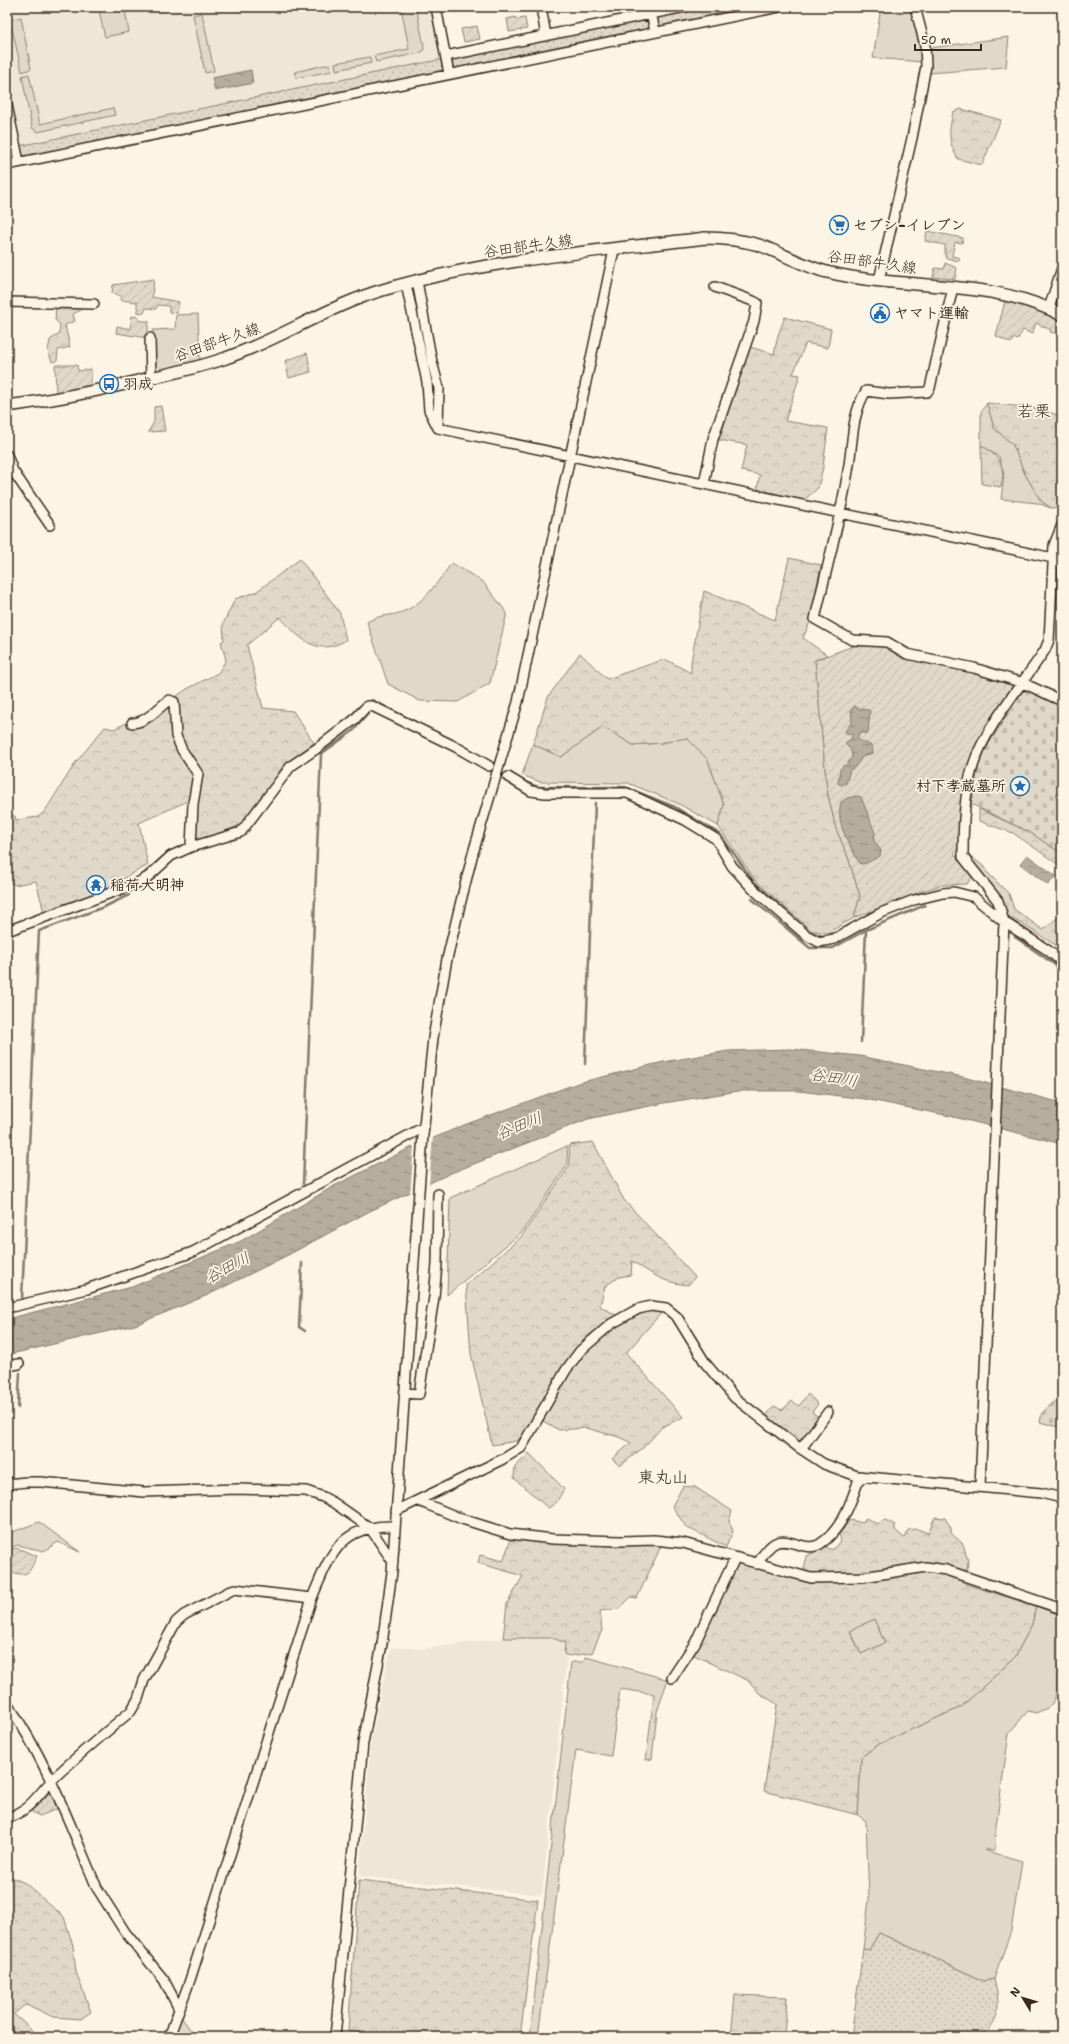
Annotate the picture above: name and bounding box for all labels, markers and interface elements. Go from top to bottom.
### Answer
scale bar [915,26,981,52]
text: 50 m [921,32,951,48]
supermarket icon: セブン-イレブン [828,214,850,236]
place label: セブン-イレブン [853,215,966,235]
street label: 谷田部牛久線 [482,230,574,262]
street label: 谷田部牛久線 [826,246,918,278]
public building icon: ヤマト運輸 [869,302,891,324]
place label: ヤマト運輸 [894,303,969,323]
street label: 谷田部牛久線 [171,318,263,366]
bus stop icon: 羽成 [98,373,120,395]
place label: 羽成 [123,374,153,394]
district label: 若栗 [1017,400,1051,422]
place icon: 村下孝蔵墓所 [1009,775,1031,797]
place label: 村下孝蔵墓所 [916,776,1006,796]
temple icon: 稲荷大明神 [85,874,107,896]
place label: 稲荷大明神 [110,875,185,895]
water label: 谷田川 [808,1063,859,1092]
water label: 谷田川 [493,1107,545,1144]
water label: 谷田川 [201,1247,253,1288]
district label: 東丸山 [638,1466,689,1488]
north arrow [1003,1978,1043,2018]
text: N [1007,1984,1024,2000]

